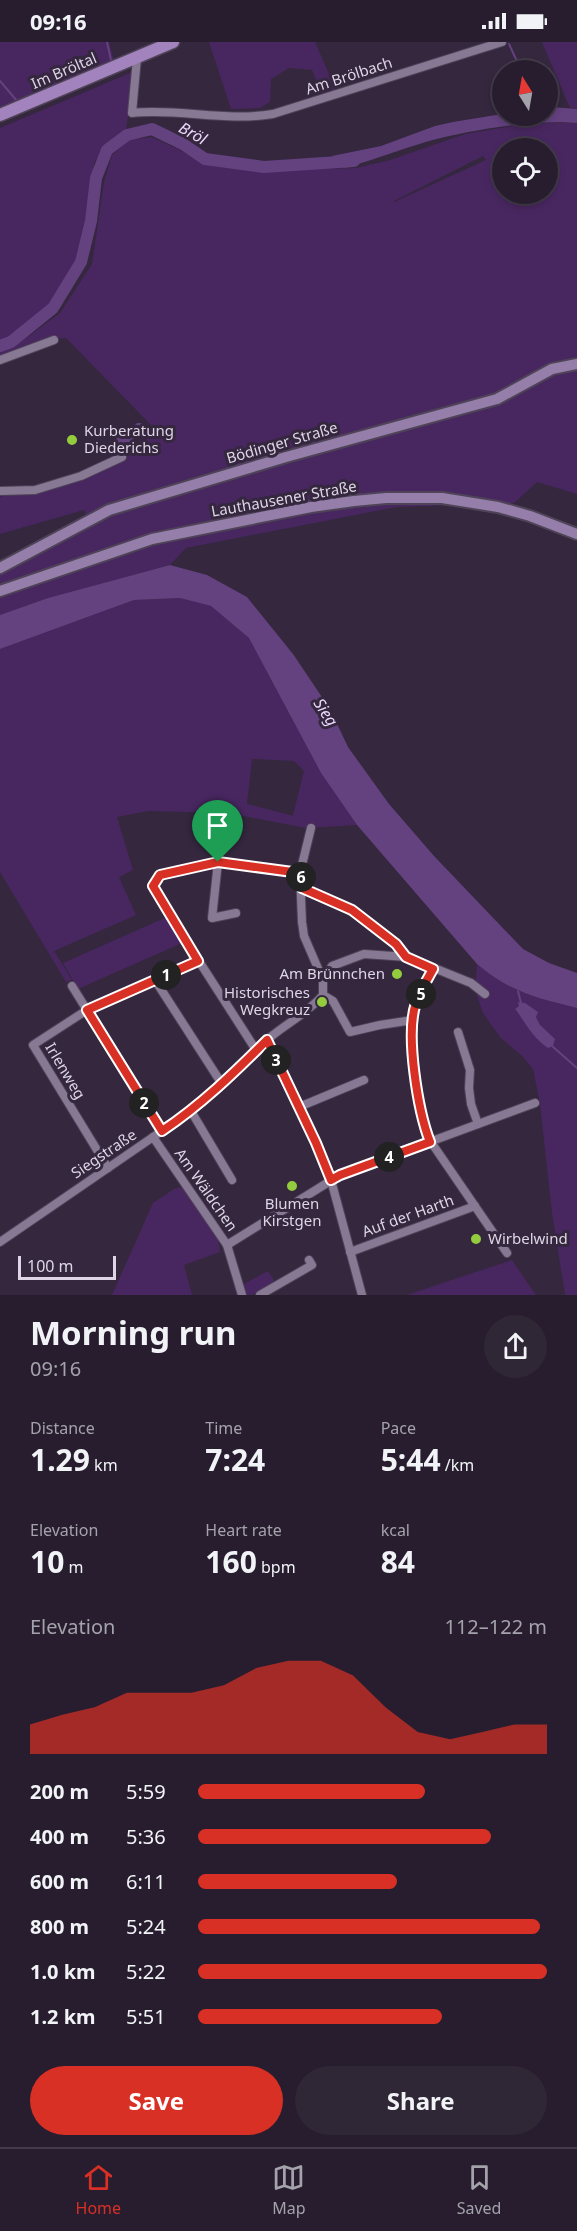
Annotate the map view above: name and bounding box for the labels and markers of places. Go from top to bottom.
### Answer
place label: Kurberatung Diederichs [84,420,174,457]
marker: Kurberatung Diederichs [65,433,79,447]
pin [192,800,243,862]
pin: 6 [286,862,316,892]
pin: 1 [151,960,181,990]
place label: Am Brünnchen [280,963,385,983]
marker: Am Brünnchen [390,967,404,981]
pin: 5 [406,979,436,1009]
place label: Historisches Wegkreuz [224,982,310,1019]
marker: Historisches Wegkreuz [315,995,329,1009]
pin: 3 [261,1045,291,1075]
pin: 2 [129,1088,159,1118]
pin: 4 [374,1142,404,1172]
marker: Blumen Kirstgen [285,1179,299,1193]
place label: Blumen Kirstgen [263,1193,321,1230]
place label: Wirbelwind [488,1228,568,1248]
marker: Wirbelwind [469,1232,483,1246]

